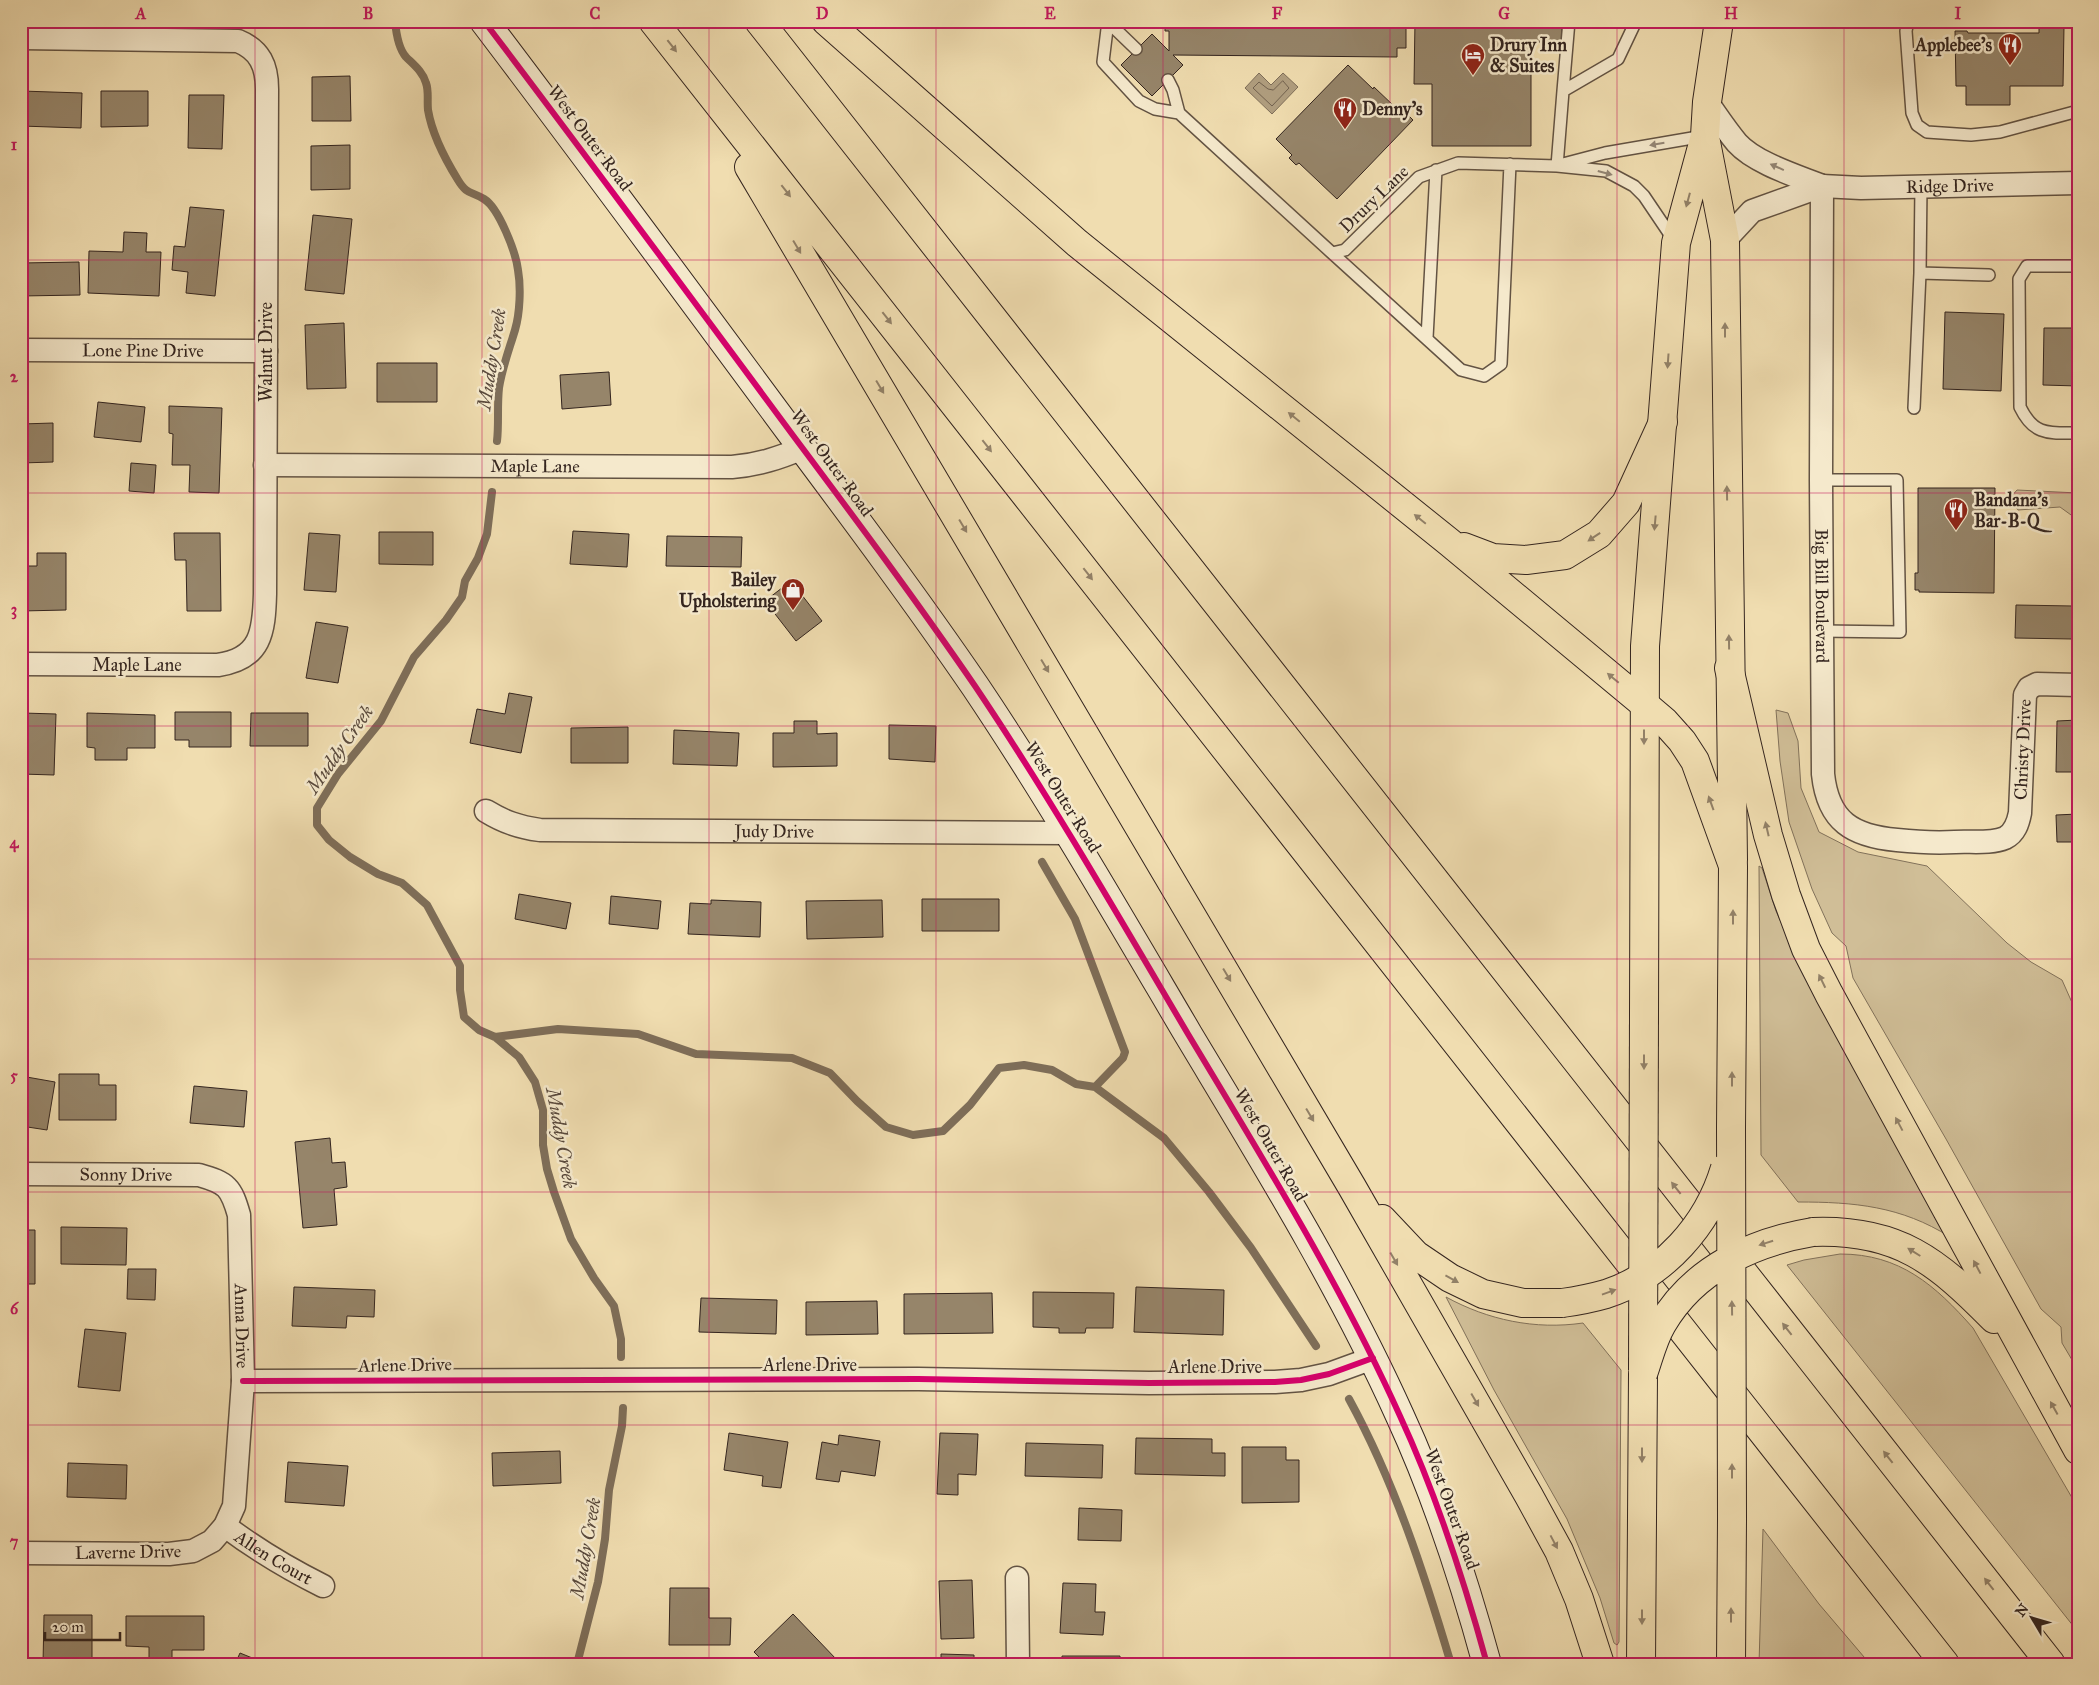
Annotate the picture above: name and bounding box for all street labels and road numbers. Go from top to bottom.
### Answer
street label: West Outer Road [543,81,637,195]
street label: Drury Lane [1335,161,1413,237]
street label: Ridge Drive [1906,174,1994,198]
street label: Walnut Drive [255,302,277,402]
street label: Lone Pine Drive [82,339,204,362]
street label: West Outer Road [786,405,878,521]
street label: Maple Lane [490,455,580,477]
street label: Big Bill Boulevard [1809,529,1833,663]
street label: Maple Lane [92,654,182,676]
street label: Christy Drive [2010,699,2036,800]
street label: West Outer Road [1020,737,1106,857]
street label: Judy Drive [733,820,814,843]
street label: West Outer Road [1230,1085,1312,1205]
street label: Sonny Drive [80,1163,172,1186]
street label: Anna Drive [230,1282,254,1369]
street label: Arlene Drive [357,1353,452,1377]
street label: Arlene Drive [762,1354,857,1376]
street label: Arlene Drive [1167,1356,1262,1378]
street label: West Outer Road [1420,1446,1484,1572]
street label: Allen Court [230,1525,317,1590]
street label: Laverne Drive [75,1540,181,1564]

